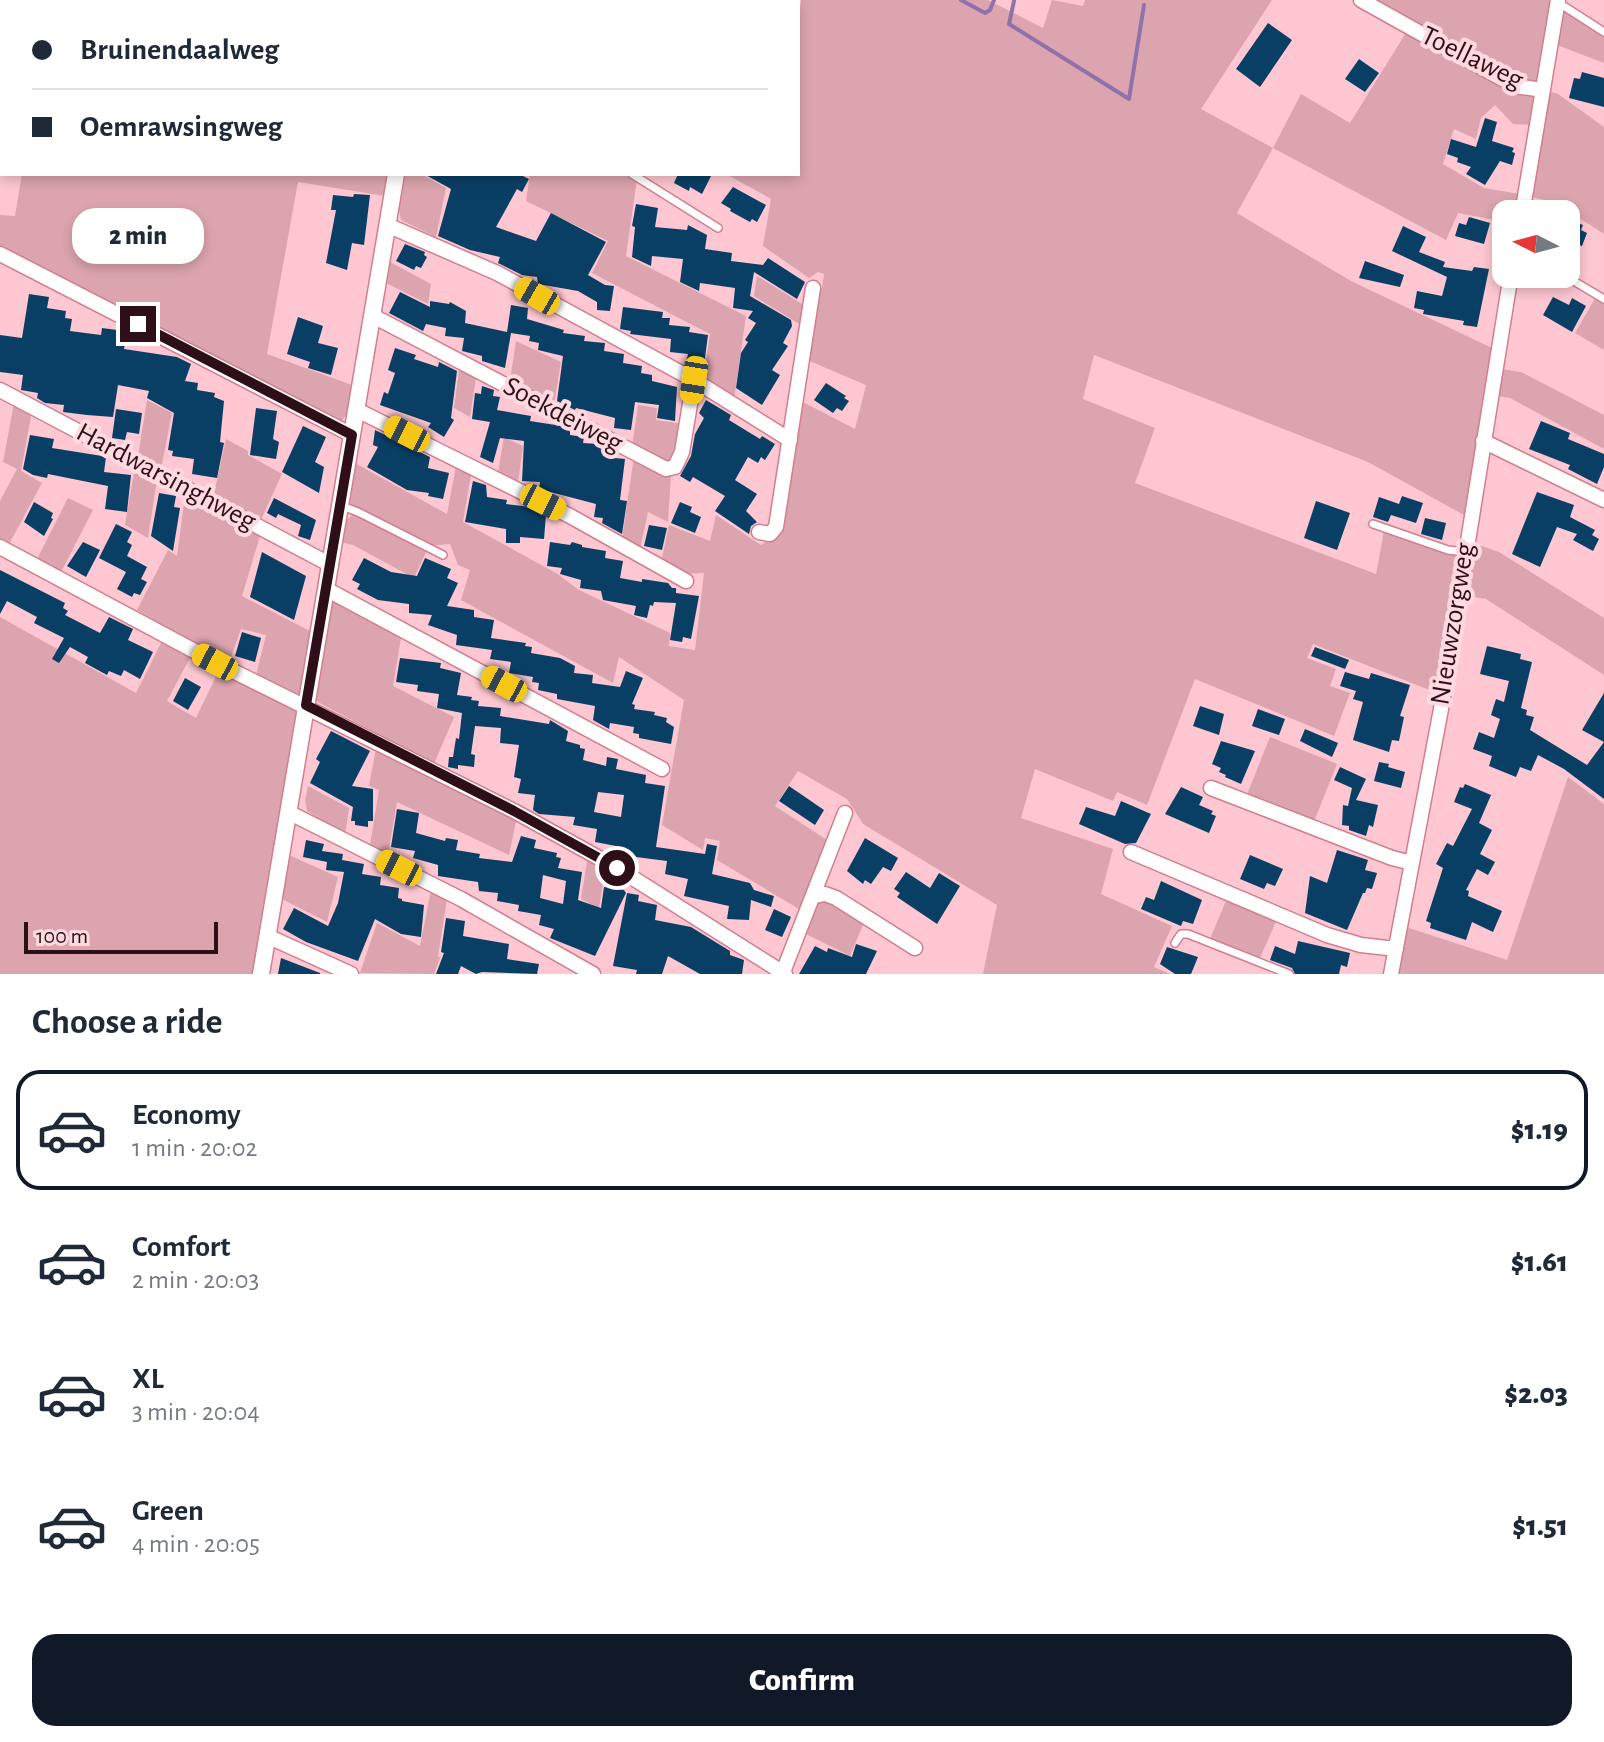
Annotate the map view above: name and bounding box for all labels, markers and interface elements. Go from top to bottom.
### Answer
street label: Toellaweg [1417,21,1528,95]
text: Bruinendaalweg [80,35,279,65]
text: Oemrawsingweg [80,112,283,142]
north arrow [1492,200,1580,288]
map controls [1492,200,1580,288]
callout: 2 min [72,208,204,264]
text: 2 min [109,223,167,249]
car [510,274,564,318]
route end [120,306,156,342]
car [678,354,710,406]
street label: Soekdeiweg [499,372,628,458]
car [380,412,434,456]
street label: Hardwarsinghweg [72,418,261,536]
car [516,480,570,524]
street label: Nieuwzorgweg [1426,541,1480,707]
car [188,640,242,684]
car [477,662,531,706]
car [372,846,426,890]
route start [599,850,635,886]
scale bar [24,918,218,954]
text: 100 m [36,925,88,947]
text: Choose a ride [32,1004,222,1040]
icon: car [36,1094,108,1166]
text: Economy [132,1100,241,1130]
text: $1.19 [1511,1115,1568,1145]
text: 1 min · 20:02 [132,1135,257,1161]
icon: car [36,1226,108,1298]
text: Comfort [132,1232,231,1262]
text: $1.61 [1511,1247,1568,1277]
text: 2 min · 20:03 [132,1267,259,1293]
icon: car [36,1358,108,1430]
text: XL [132,1364,164,1394]
text: $2.03 [1504,1379,1568,1409]
text: 3 min · 20:04 [132,1399,260,1425]
icon: car [36,1490,108,1562]
text: Green [132,1496,204,1526]
text: $1.51 [1512,1511,1568,1541]
text: 4 min · 20:05 [132,1531,260,1557]
button: Confirm [32,1634,1572,1726]

